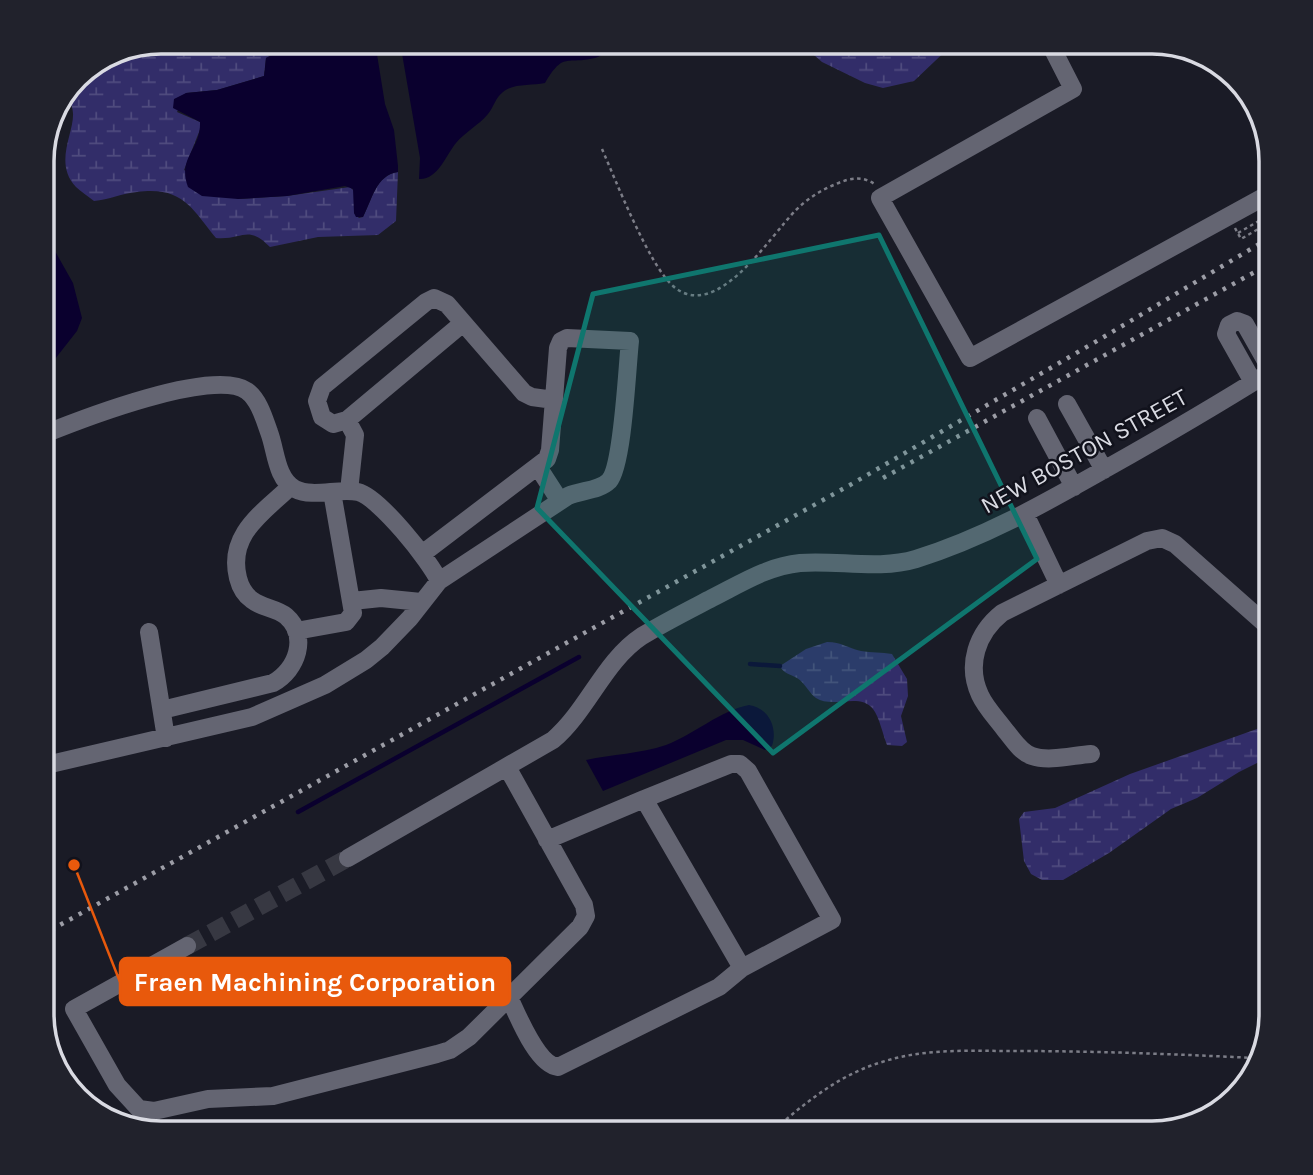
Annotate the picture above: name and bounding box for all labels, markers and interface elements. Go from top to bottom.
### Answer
street label: NEW BOSTON STREET [976,383,1192,519]
callout: Fraen Machining Corporation [120,958,510,1005]
text: Fraen Machining Corporation [134,967,496,998]

